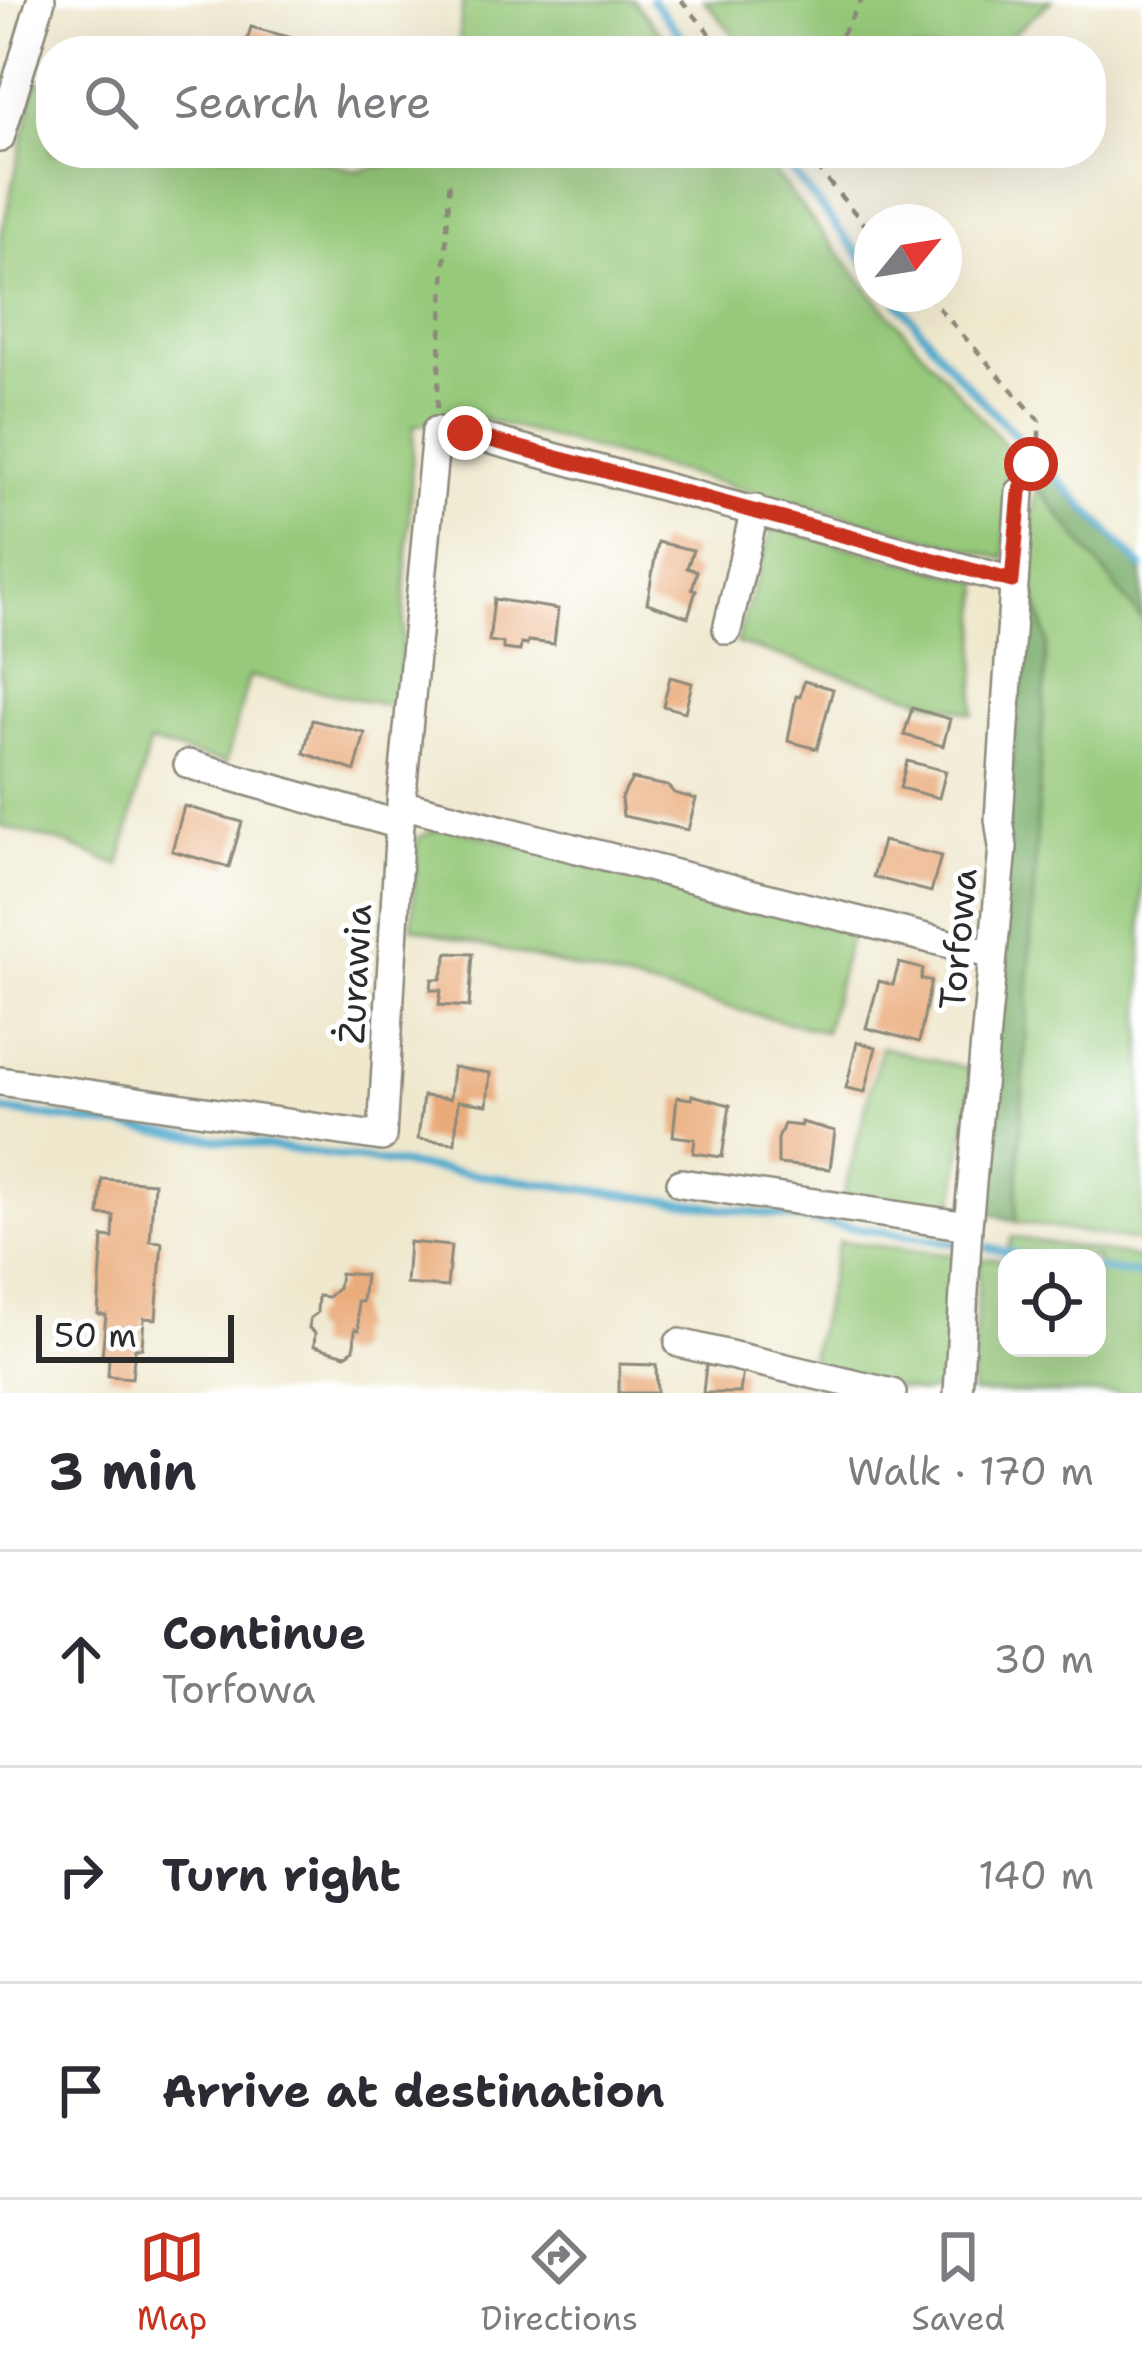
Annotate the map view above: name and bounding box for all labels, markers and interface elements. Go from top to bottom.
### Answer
search box [36,36,1106,168]
icon: search [78,69,144,135]
text: Search here [174,72,431,132]
north arrow [854,204,962,312]
route end [438,406,492,460]
route start [1004,437,1058,491]
street label: Torfowa [927,866,989,1012]
street label: Żurawia [327,903,383,1045]
map controls [998,1249,1106,1357]
button: locate [998,1249,1106,1357]
scale bar [36,1309,234,1362]
text: 50 m [54,1313,137,1358]
text: 3 min [48,1437,197,1505]
text: Walk · 170 m [847,1445,1094,1497]
text: Continue [162,1603,366,1663]
icon: ahead [48,1626,114,1692]
text: 30 m [993,1633,1094,1685]
text: Torfowa [162,1663,316,1715]
icon: right [48,1842,114,1908]
text: Turn right [162,1845,401,1905]
text: 140 m [978,1849,1094,1901]
icon: arrive [48,2058,114,2124]
text: Arrive at destination [162,2061,665,2121]
tab: Map [137,2224,207,2341]
tab: Directions [481,2224,638,2341]
tab: Saved [912,2224,1005,2341]

